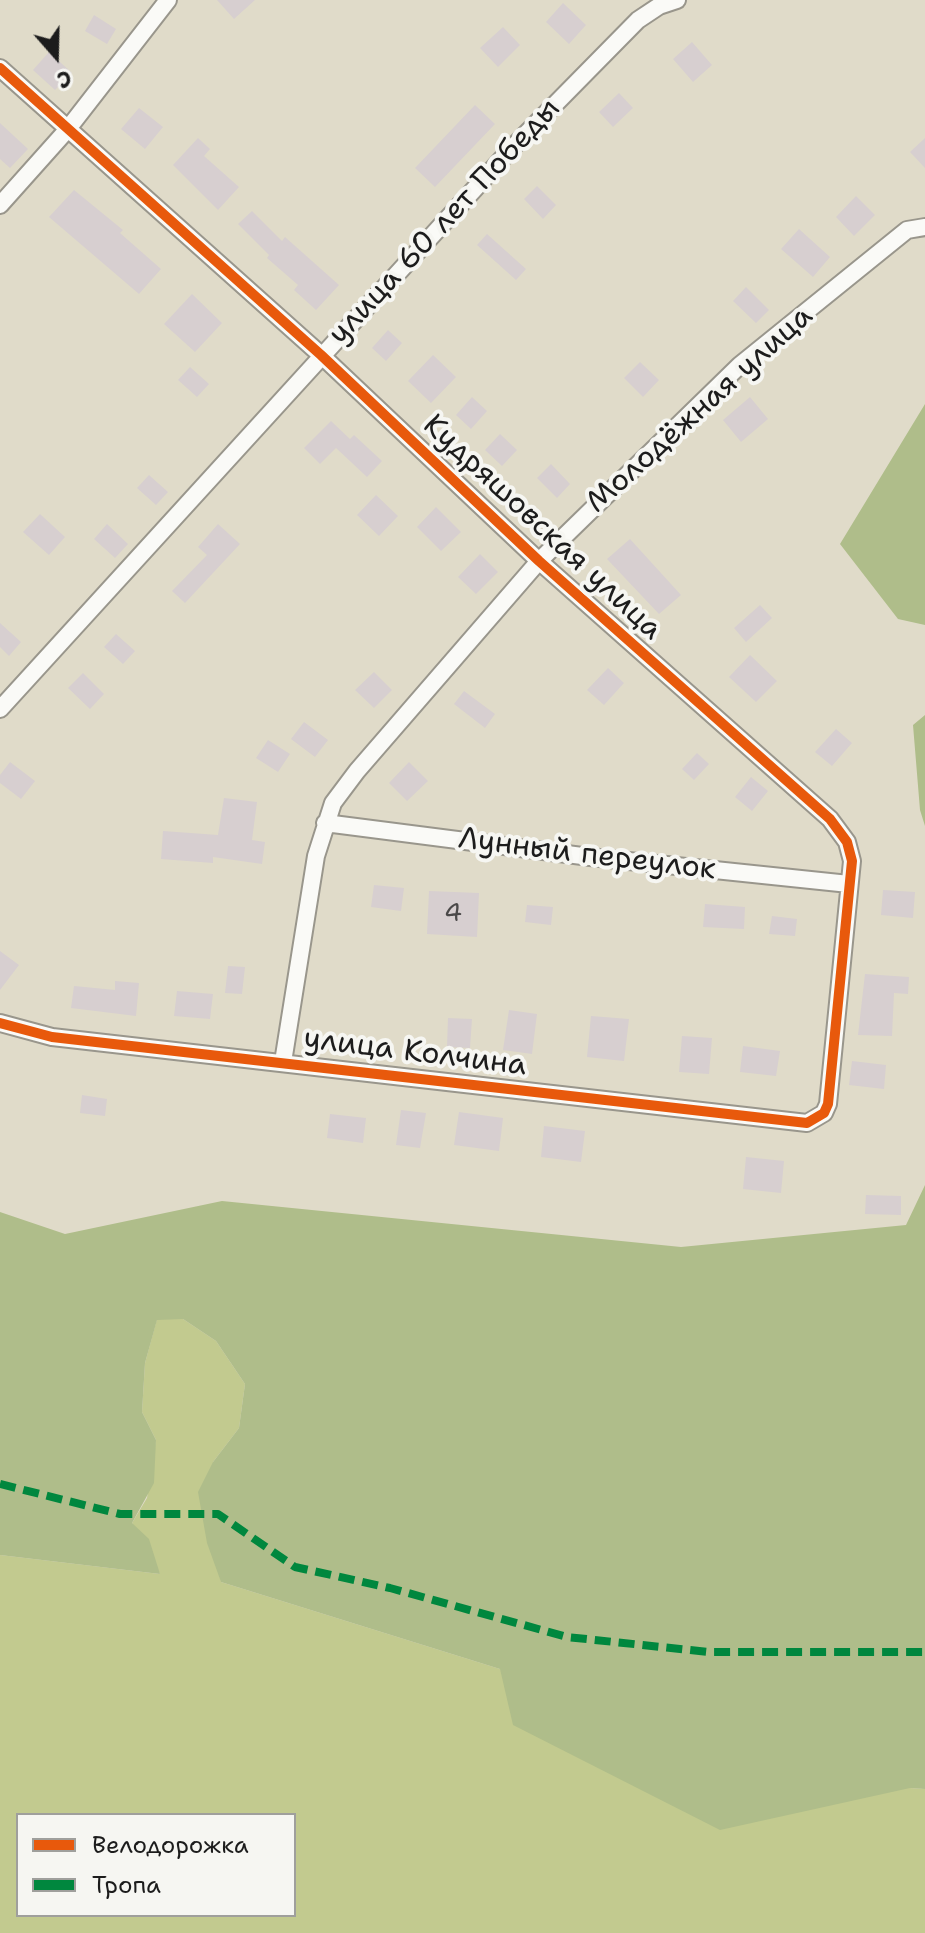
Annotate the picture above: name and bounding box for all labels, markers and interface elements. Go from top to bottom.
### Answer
north arrow [16,16,96,96]
text: С [53,63,76,95]
street label: улица 60 лет Победы [322,92,568,352]
street label: Молодёжная улица [579,299,821,521]
street label: Кудряшовская улица [415,408,669,648]
street label: Лунный переулок [456,821,718,889]
house number: 4 [444,898,462,930]
street label: улица Колчина [302,1021,528,1085]
legend [16,1813,296,1917]
text: Велодорожка [92,1829,249,1861]
text: Тропа [92,1869,161,1901]

